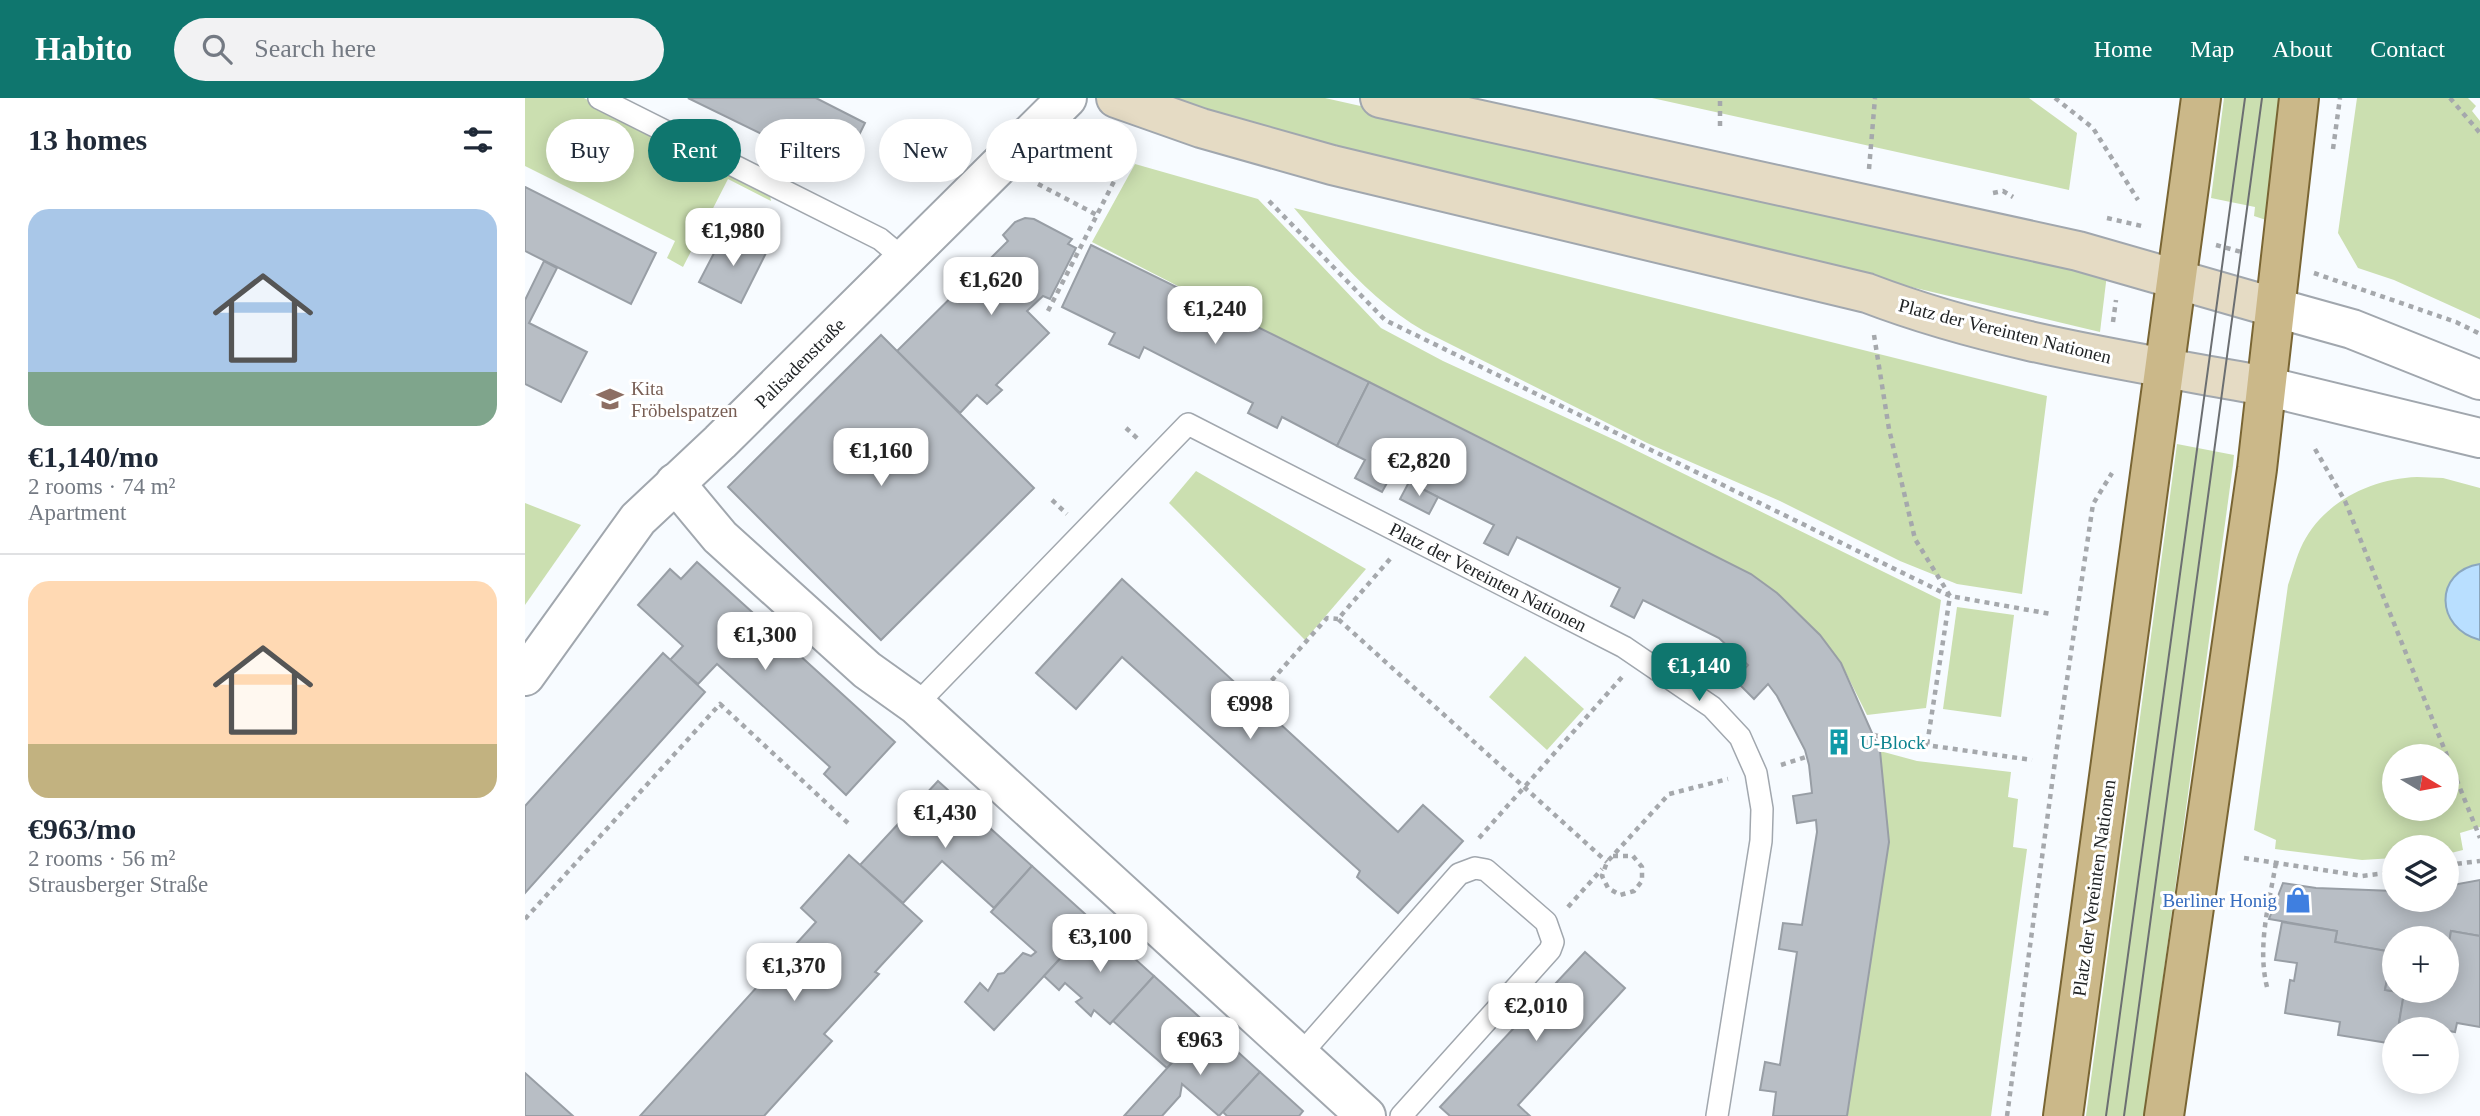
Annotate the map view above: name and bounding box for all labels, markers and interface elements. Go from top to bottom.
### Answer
search box [174,18,664,81]
icon: search [198,30,236,68]
text: Habito [35,31,132,67]
text: Search here [254,34,376,63]
text: Home [2094,36,2152,62]
text: Map [2190,36,2234,62]
text: About [2272,36,2332,62]
text: Contact [2370,36,2445,62]
chip: Buy [546,119,634,182]
chip: Rent [648,119,741,182]
chip: Filters [755,119,865,182]
chip: New [879,119,972,182]
chip: Apartment [986,119,1137,182]
icon: filters [459,121,497,159]
text: 13 homes [28,123,147,156]
pin: €1,980 [676,208,790,268]
text: €1,980 [701,218,765,243]
icon: home [200,255,326,381]
pin: €1,620 [934,258,1048,317]
text: €1,620 [959,267,1023,292]
pin: €1,240 [1158,286,1272,346]
street label: Platz der Vereinten Nationen [1896,294,2114,368]
text: €1,240 [1183,296,1247,321]
street label: Palisadenstraße [751,314,849,412]
place label: Kita Fröbelspatzen [631,378,738,421]
school or university icon: Kita Fröbelspatzen [595,384,625,414]
pin: €1,160 [824,428,938,488]
text: €1,160 [849,438,913,463]
pin: €2,820 [1362,438,1476,498]
text: €1,140/mo [28,440,159,473]
text: €2,820 [1387,448,1451,473]
text: 2 rooms · 74 m² [28,474,175,499]
text: Apartment [28,500,126,525]
street label: Platz der Vereinten Nationen [1386,518,1591,636]
pin: €1,300 [708,612,822,672]
text: €1,300 [733,622,797,647]
icon: home [200,627,326,753]
pin: €1,140 [1642,644,1756,703]
text: €1,140 [1667,653,1731,678]
pin: €998 [1209,682,1291,741]
text: €998 [1227,691,1273,716]
building icon: U-Block [1824,727,1854,757]
place label: U-Block [1860,732,1926,753]
north arrow [2382,744,2459,821]
map controls [2382,744,2459,1094]
street label: Platz der Vereinten Nationen [2068,778,2120,998]
pin: €1,430 [888,790,1002,850]
text: €1,430 [913,800,977,825]
text: €963/mo [28,812,136,845]
button: layers [2382,835,2459,912]
text: 2 rooms · 56 m² [28,846,175,871]
text: Strausberger Straße [28,872,208,897]
shop icon: Berliner Honig [2283,885,2313,915]
place label: Berliner Honig [2162,890,2277,911]
pin: €3,100 [1043,914,1157,974]
text: €3,100 [1068,924,1132,949]
button: + [2382,926,2459,1003]
pin: €1,370 [737,944,851,1003]
text: €1,370 [762,953,826,978]
pin: €2,010 [1479,984,1593,1043]
text: €2,010 [1504,993,1568,1018]
button: − [2382,1017,2459,1094]
pin: €963 [1159,1018,1241,1077]
text: €963 [1177,1027,1223,1052]

